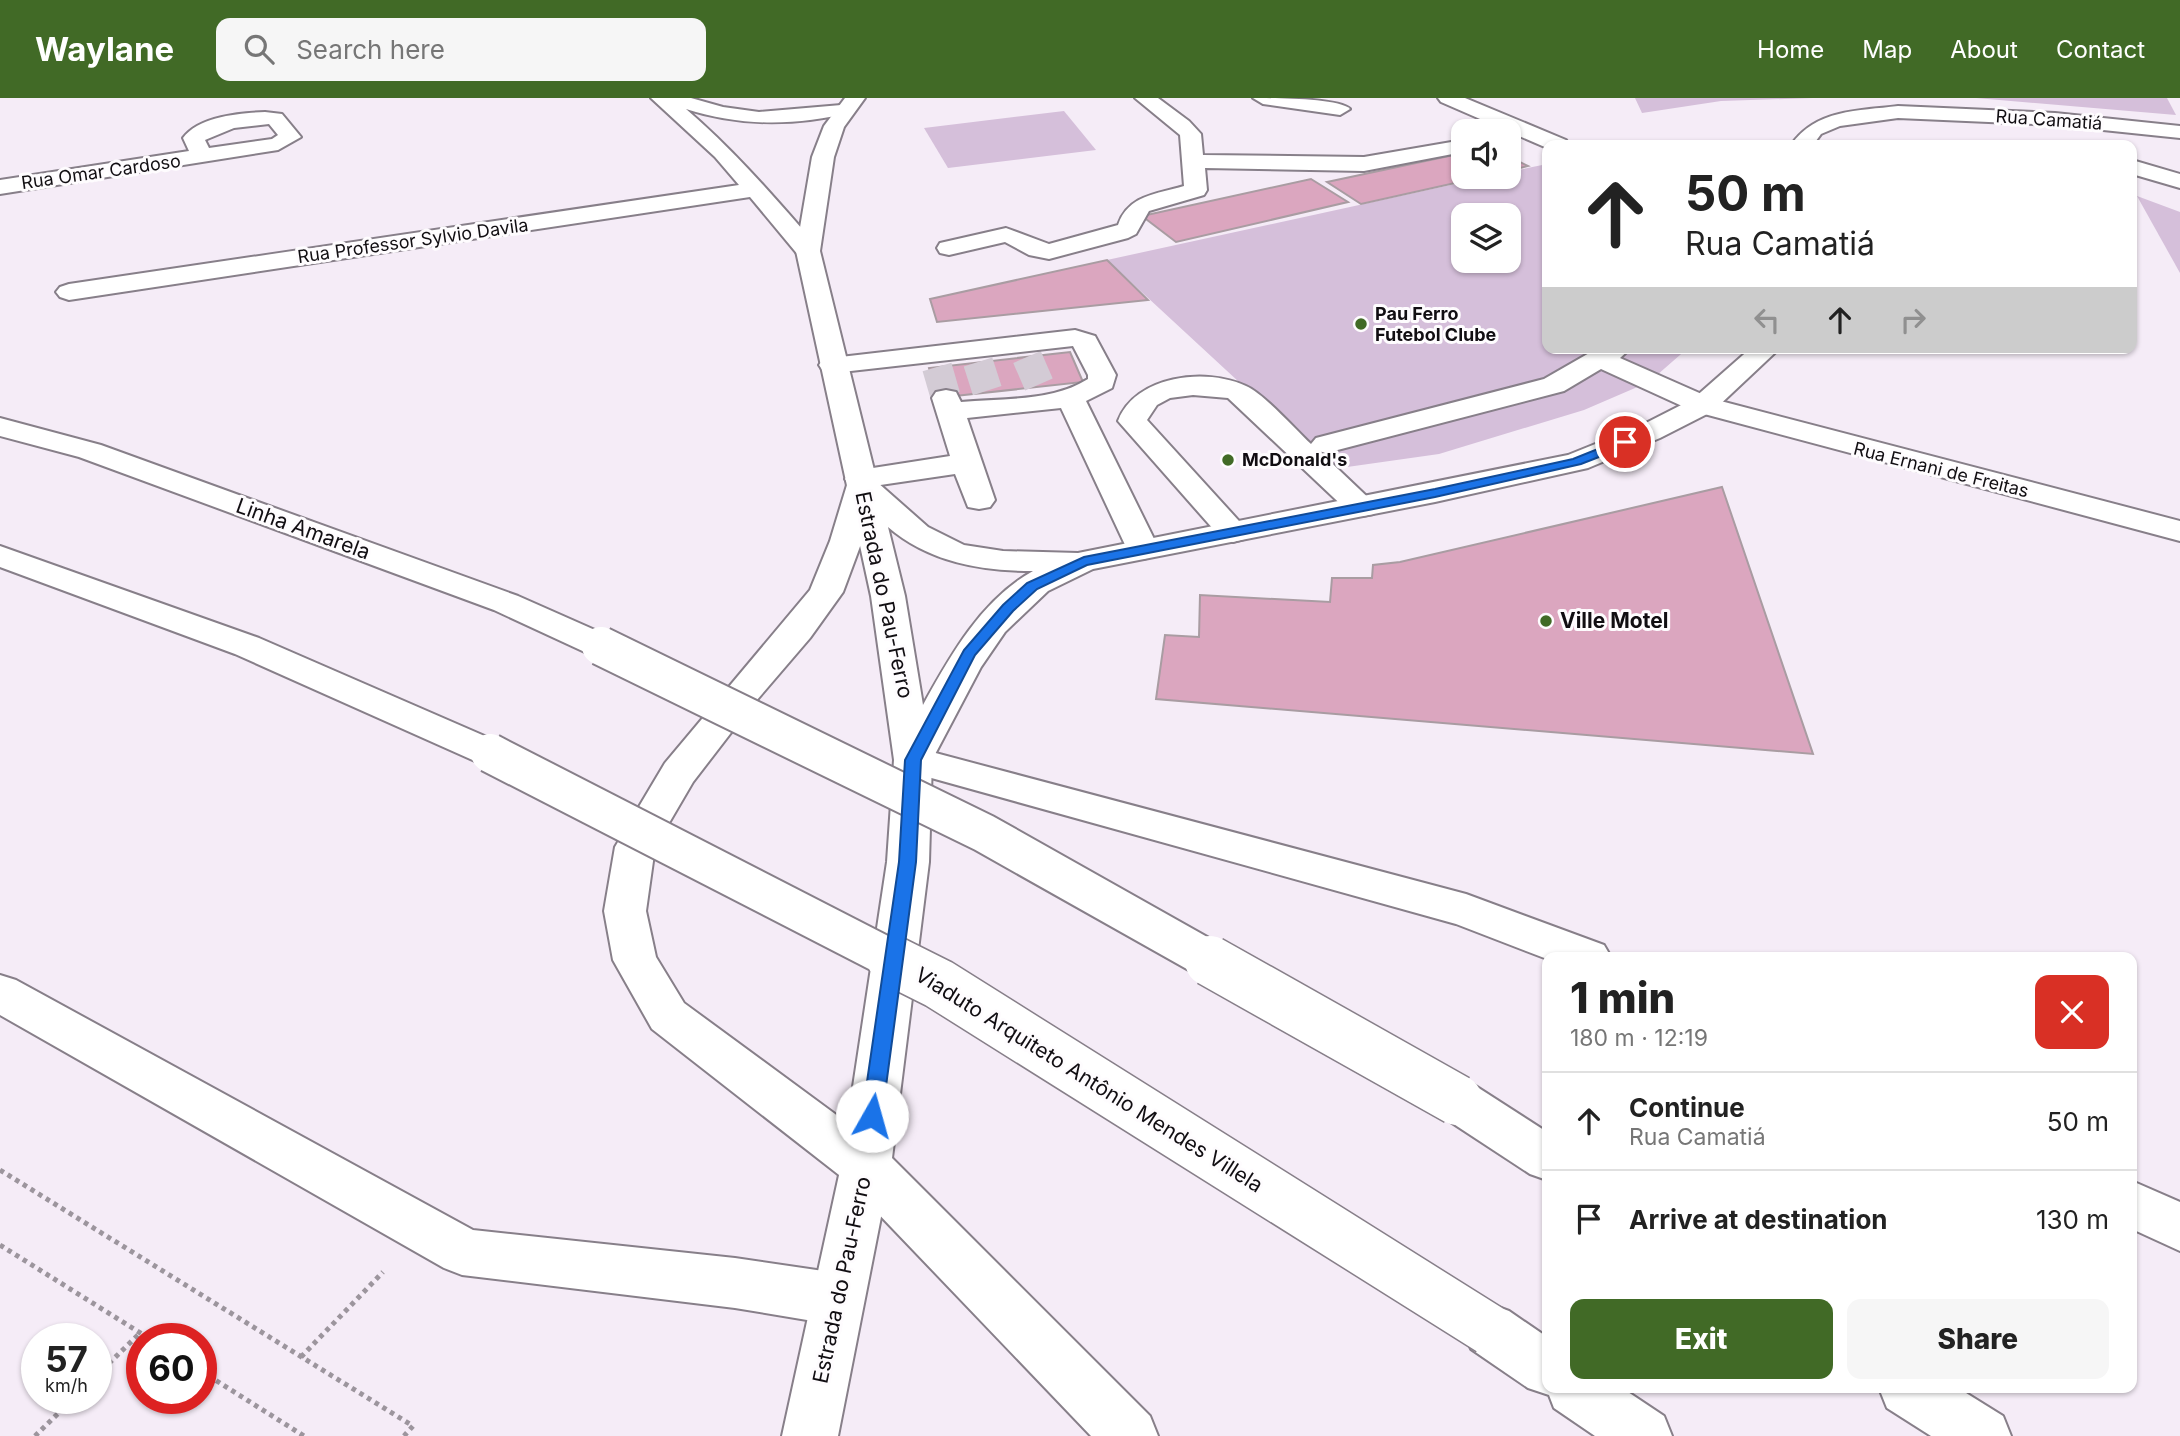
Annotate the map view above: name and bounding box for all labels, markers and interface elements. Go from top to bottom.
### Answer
search box [216,18,706,81]
text: Waylane [35,29,174,69]
icon: search [240,30,278,68]
text: Search here [296,34,445,65]
text: Home [1757,35,1824,64]
text: Map [1862,35,1912,64]
text: About [1950,35,2018,64]
text: Contact [2056,35,2145,64]
street label: Rua Camatiá [1995,105,2103,134]
map controls [1451,119,1521,273]
button: sound [1451,119,1521,189]
street label: Rua Omar Cardoso [20,150,182,193]
text: 50 m [1685,164,1806,223]
icon: ahead [1570,168,1661,259]
button: layers [1451,203,1521,273]
street label: Rua Professor Sylvio Davila [296,214,530,267]
text: Rua Camatiá [1685,224,1875,263]
icon: left [1748,301,1786,339]
icon: ahead [1821,301,1859,339]
icon: right [1894,301,1932,339]
place label: Pau Ferro Futebol Clube [1375,303,1497,345]
marker: Pau Ferro Futebol Clube [1353,316,1369,332]
pin [1595,412,1655,472]
icon: arrive [1606,423,1644,461]
street label: Rua Ernani de Freitas [1851,438,2031,501]
place label: McDonald's [1242,449,1347,470]
marker: McDonald's [1220,452,1236,468]
street label: Estrada do Pau-Ferro [850,489,919,701]
street label: Linha Amarela [233,493,374,564]
place label: Ville Motel [1560,608,1668,633]
marker: Ville Motel [1538,613,1554,629]
street label: Viaduto Arquiteto Antônio Mendes Villela [911,962,1268,1197]
text: 1 min [1570,972,1675,1023]
button: close [2035,975,2109,1049]
text: 180 m · 12:19 [1570,1024,1708,1052]
position arrow [835,1079,909,1153]
text: Continue [1629,1092,1745,1123]
icon: ahead [1570,1102,1608,1140]
text: 50 m [2047,1106,2109,1137]
text: Rua Camatiá [1629,1123,1766,1151]
street label: Estrada do Pau-Ferro [807,1174,876,1386]
icon: arrive [1570,1200,1608,1238]
text: Arrive at destination [1629,1204,1888,1235]
text: 130 m [2036,1204,2109,1235]
button: Exit [1570,1299,1833,1379]
button: Share [1847,1299,2109,1379]
speed limit sign: 60 [126,1323,217,1414]
text: 57 [45,1338,88,1380]
text: km/h [45,1375,88,1396]

